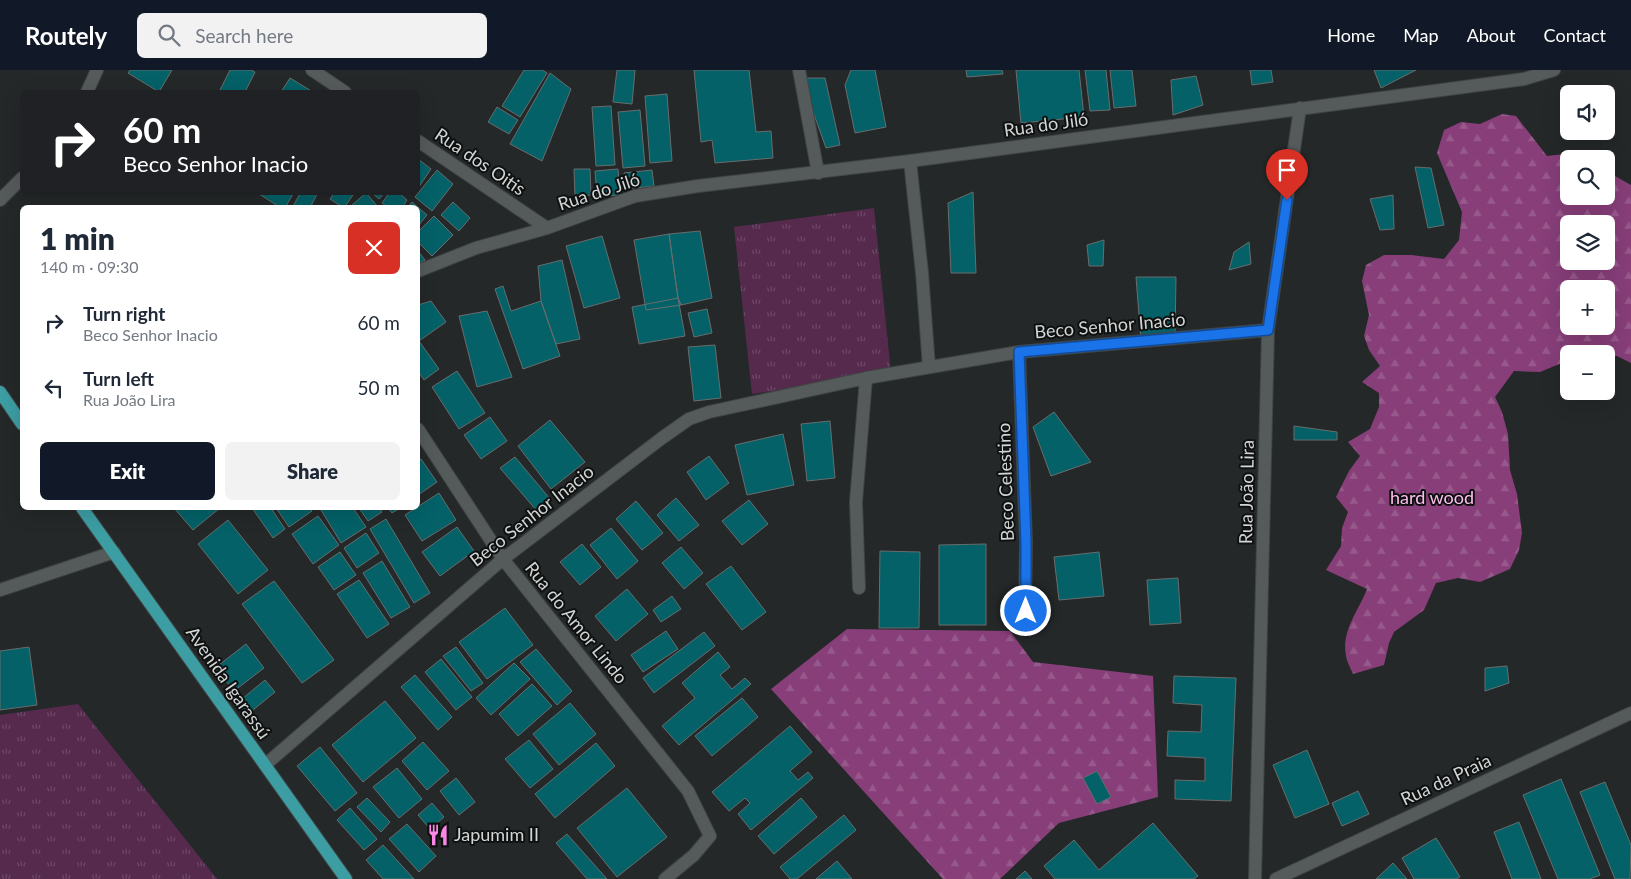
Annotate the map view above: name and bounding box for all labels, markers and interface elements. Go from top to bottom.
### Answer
search box [137,13,487,58]
text: Routely [25,21,107,50]
icon: search [155,21,183,49]
text: Search here [195,24,293,47]
text: Home [1327,24,1375,46]
text: Map [1403,24,1439,46]
text: About [1467,24,1516,46]
text: Contact [1544,24,1606,46]
map controls [1560,85,1615,400]
button: sound [1560,85,1615,140]
street label: Rua do Jiló [1002,107,1090,141]
text: 60 m [123,108,201,150]
icon: right [40,110,105,175]
street label: Rua dos Oitis [431,123,530,200]
pin [1266,149,1308,200]
text: Beco Senhor Inacio [123,150,308,177]
button: search [1560,150,1615,205]
icon: arrive [1273,156,1301,184]
street label: Rua do Jiló [555,167,643,215]
button: layers [1560,215,1615,270]
text: 1 min [40,220,115,256]
button: close [348,222,400,274]
text: 140 m · 09:30 [40,257,139,276]
button: + [1560,280,1615,335]
text: Turn right [83,302,165,325]
street label: Beco Senhor Inacio [1033,307,1186,343]
icon: right [40,309,68,337]
text: 60 m [357,311,400,334]
text: Beco Senhor Inacio [83,325,218,344]
button: − [1560,345,1615,400]
text: Turn left [83,367,154,390]
icon: left [40,374,68,402]
text: 50 m [357,376,400,399]
text: Rua João Lira [83,390,176,409]
street label: Beco Celestino [992,422,1018,542]
street label: Rua João Lira [1234,440,1258,544]
button: Exit [40,442,215,500]
button: Share [225,442,400,500]
street label: Beco Senhor Inacio [465,460,598,571]
park label: hard wood [1390,486,1474,508]
street label: Rua do Amor Lindo [521,557,633,688]
position arrow [999,584,1051,636]
street label: Avenida Igarassú [182,622,276,743]
street label: Rua da Praia [1397,749,1494,810]
restaurant icon: Japumim II [425,822,451,848]
place label: Japumim II [454,823,539,845]

